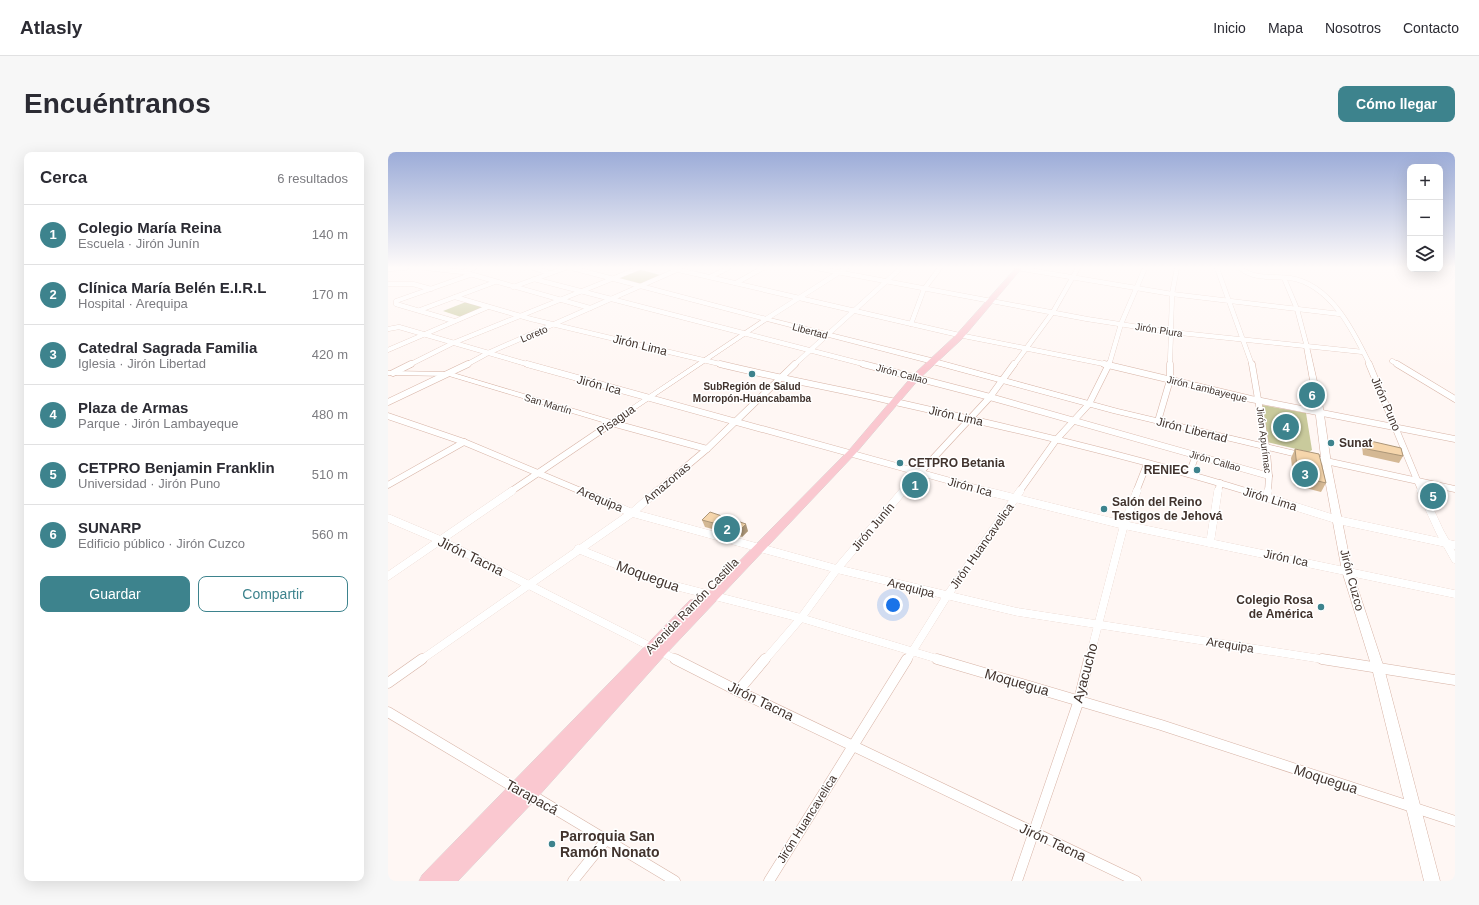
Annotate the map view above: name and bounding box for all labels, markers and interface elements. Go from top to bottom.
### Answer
text: Atlasly [20,17,82,38]
text: Inicio [1213,20,1246,36]
text: Mapa [1268,20,1303,36]
text: Nosotros [1325,20,1381,36]
text: Contacto [1403,20,1459,36]
button: Cómo llegar [1338,86,1455,122]
text: Encuéntranos [24,88,211,119]
map controls [1407,164,1443,272]
button: + [1407,164,1443,200]
text: Cerca [40,168,87,187]
text: 6 resultados [277,171,348,186]
button: − [1407,200,1443,236]
text: Colegio María Reina [78,219,221,236]
text: 1 [49,227,57,242]
text: 140 m [312,227,348,242]
text: Escuela · Jirón Junín [78,236,199,251]
button: layers [1407,236,1443,272]
text: Clínica María Belén E.I.R.L [78,279,266,296]
text: 2 [49,287,57,302]
text: 170 m [312,287,348,302]
text: Hospital · Arequipa [78,296,188,311]
street label: Libertad [791,321,829,341]
street label: Jirón Piura [1135,321,1184,339]
street label: Loreto [519,323,550,345]
street label: Jirón Lima [611,332,669,359]
text: Catedral Sagrada Familia [78,339,257,356]
text: 3 [49,347,57,362]
text: 420 m [312,347,348,362]
text: Iglesia · Jirón Libertad [78,356,206,371]
street label: Jirón Callao [875,362,929,386]
marker: SubRegión de Salud Morropón-Huancabamba [747,369,757,379]
street label: Jirón Ica [575,372,623,398]
street label: Jirón Lambayeque [1166,374,1249,404]
street label: Jirón Puno [1368,375,1404,433]
pin: 6 [1299,380,1325,410]
place label: SubRegión de Salud Morropón-Huancabamba [693,381,812,404]
street label: San Martín [523,392,573,416]
text: Plaza de Armas [78,399,188,416]
street label: Pisagua [594,402,638,438]
street label: Jirón Lima [927,403,985,429]
street label: Jirón Apurímac [1254,406,1274,474]
text: 4 [49,407,57,422]
text: 480 m [312,407,348,422]
pin: 4 [1273,412,1299,442]
street label: Jirón Libertad [1155,414,1229,446]
text: Parque · Jirón Lambayeque [78,416,238,431]
place label: Sunat [1339,436,1372,450]
marker: Sunat [1326,438,1336,448]
street label: Jirón Callao [1188,448,1242,474]
place label: CETPRO Betania [908,456,1005,470]
marker: CETPRO Betania [895,458,905,468]
text: CETPRO Benjamin Franklin [78,459,275,476]
street label: Amazonas [641,459,693,507]
pin: 3 [1292,459,1318,489]
place label: RENIEC [1144,463,1189,477]
marker: RENIEC [1192,465,1202,475]
text: 5 [49,467,57,482]
text: 510 m [312,467,348,482]
pin: 1 [902,470,928,500]
street label: Jirón Ica [946,474,994,500]
text: Universidad · Jirón Puno [78,476,220,491]
pin: 5 [1420,481,1446,511]
street label: Arequipa [575,483,625,515]
street label: Jirón Lima [1241,484,1299,514]
place label: Salón del Reino Testigos de Jehová [1112,495,1223,523]
street label: Jirón Junín [849,500,897,554]
street label: Jirón Huancavelica [947,500,1017,592]
marker: Salón del Reino Testigos de Jehová [1099,504,1109,514]
pin: 2 [714,514,740,544]
text: SUNARP [78,519,141,536]
text: 6 [49,527,57,542]
text: 560 m [312,527,348,542]
street label: Jirón Tacna [435,533,507,579]
text: Edificio público · Jirón Cuzco [78,536,245,551]
street label: Jirón Ica [1262,546,1310,570]
street label: Jirón Cuzco [1337,548,1367,613]
street label: Avenida Ramón Castilla [643,555,742,657]
street label: Moquegua [614,557,682,595]
street label: Arequipa [886,575,936,601]
button: Guardar [40,576,190,612]
button: Compartir [198,576,348,612]
place label: Colegio Rosa de América [1236,593,1313,621]
your location [883,595,903,615]
marker: Colegio Rosa de América [1316,602,1326,612]
street label: Arequipa [1205,634,1255,656]
street label: Ayacucho [1069,641,1101,705]
street label: Moquegua [983,665,1051,699]
street label: Jirón Tacna [725,678,797,724]
street label: Moquegua [1292,761,1360,797]
street label: Jirón Huancavelica [774,772,840,866]
street label: Tarapacá [503,776,561,818]
street label: Jirón Tacna [1017,820,1089,864]
place label: Parroquia San Ramón Nonato [560,828,660,860]
marker: Parroquia San Ramón Nonato [547,839,557,849]

